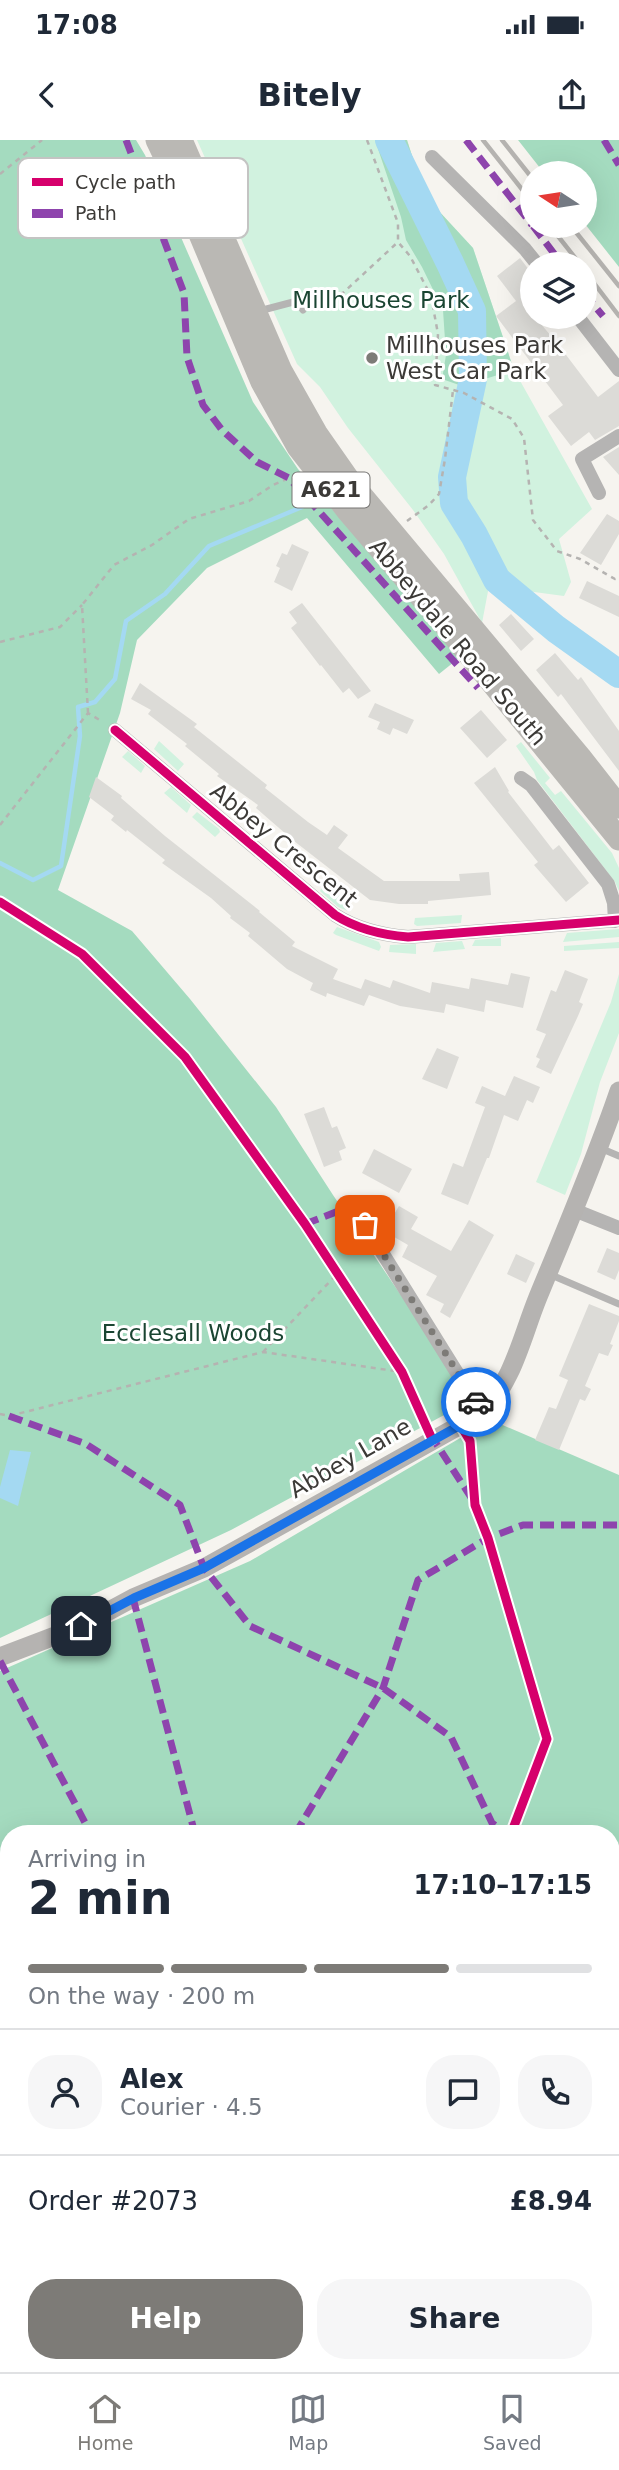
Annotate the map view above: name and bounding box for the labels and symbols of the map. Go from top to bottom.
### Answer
legend [18,158,248,238]
north arrow [520,161,597,238]
text: Cycle path [75,171,176,193]
text: Path [75,202,117,224]
park label: Millhouses Park [292,287,470,313]
place label: Millhouses Park West Car Park [386,332,564,384]
marker: Millhouses Park West Car Park [364,350,380,366]
road number: A621 [292,472,370,508]
street label: Abbeydale Road South [364,534,552,750]
street label: Abbey Crescent [205,778,363,912]
pin [335,1195,395,1255]
park label: Ecclesall Woods [102,1320,284,1346]
courier [441,1367,511,1437]
street label: Abbey Lane [285,1413,415,1503]
pin [51,1596,111,1656]

